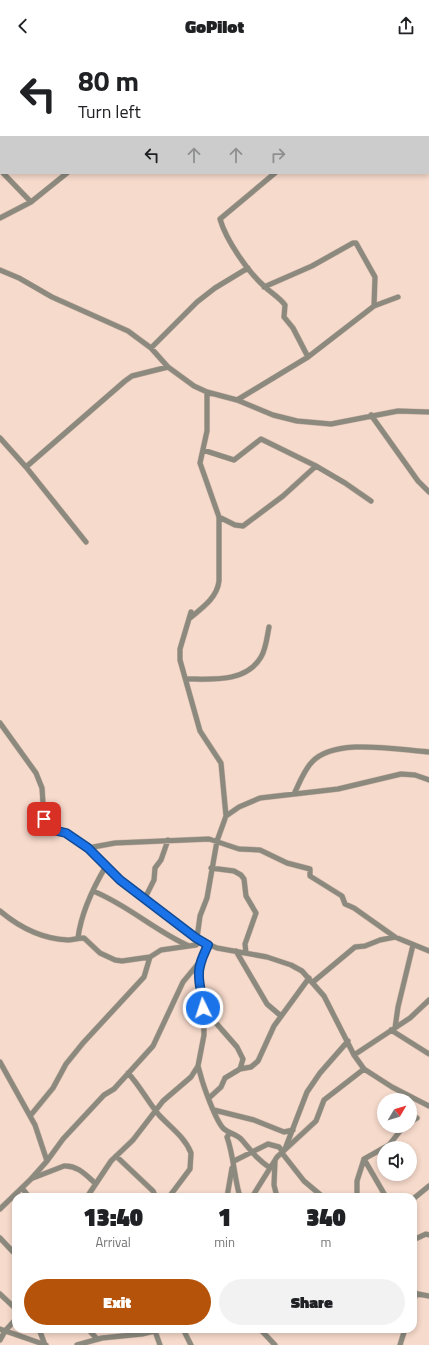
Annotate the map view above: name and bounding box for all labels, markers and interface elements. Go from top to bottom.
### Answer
text: GoPilot [185,13,244,40]
icon: back [12,15,34,37]
icon: share [395,15,417,37]
text: 80 m [78,59,139,102]
icon: left [12,68,64,120]
text: Turn left [78,98,141,125]
icon: left [141,144,163,166]
icon: ahead [183,144,205,166]
icon: ahead [225,144,247,166]
icon: right [267,144,289,166]
pin [27,802,61,836]
icon: arrive [33,808,55,830]
position arrow [182,987,224,1029]
north arrow [377,1093,417,1133]
map controls [377,1093,417,1181]
button: sound [377,1141,417,1181]
text: 13:40 [83,1199,143,1235]
text: 1 [218,1199,231,1235]
text: 340 [306,1199,346,1235]
text: Arrival [95,1232,131,1252]
text: min [214,1232,235,1252]
text: m [320,1232,331,1252]
button: Exit [24,1279,211,1325]
button: Share [219,1279,405,1325]

